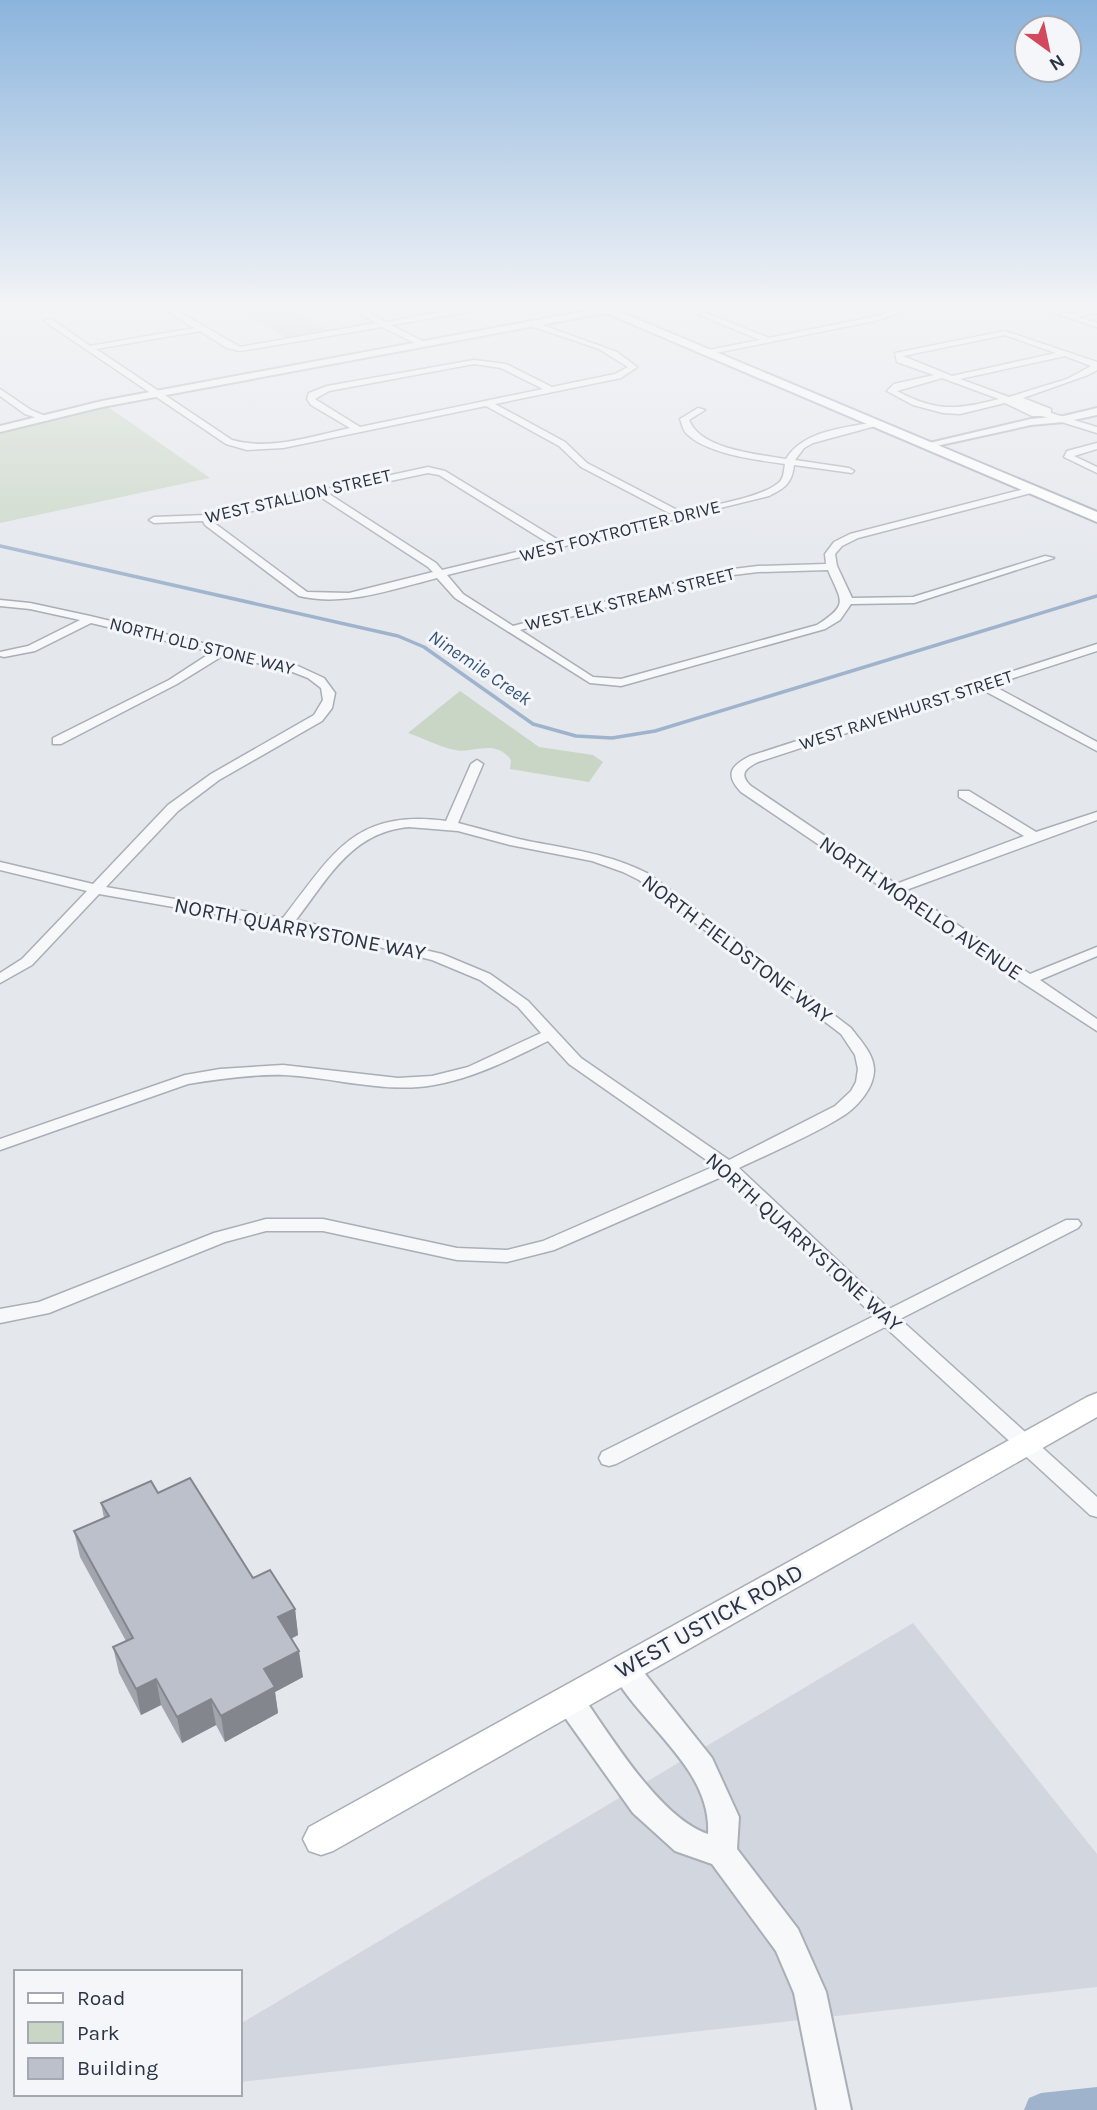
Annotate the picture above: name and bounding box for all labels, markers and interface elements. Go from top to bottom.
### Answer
north arrow [1013,14,1083,84]
text: N [1045,49,1068,75]
street label: WEST STALLION STREET [203,464,393,528]
street label: WEST FOXTROTTER DRIVE [517,495,723,567]
street label: WEST ELK STREAM STREET [523,562,737,636]
street label: NORTH OLD STONE WAY [107,612,297,680]
water label: Ninemile Creek [425,626,536,711]
street label: WEST RAVENHURST STREET [797,665,1015,755]
street label: NORTH MORELLO AVENUE [815,831,1027,985]
street label: NORTH FIELDSTONE WAY [637,870,837,1029]
street label: NORTH QUARRYSTONE WAY [172,893,428,965]
street label: NORTH QUARRYSTONE WAY [701,1148,907,1337]
street label: WEST USTICK ROAD [610,1558,808,1684]
legend [14,1970,242,2096]
text: Road [77,1986,125,2010]
text: Park [77,2021,120,2045]
text: Building [77,2056,158,2080]

